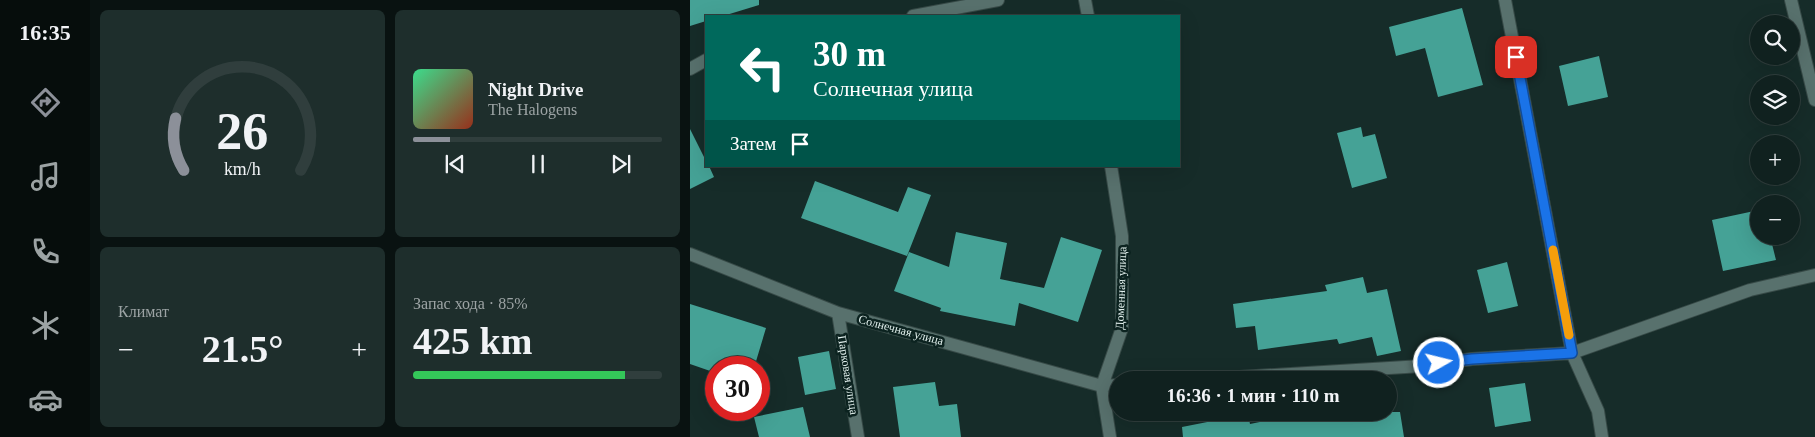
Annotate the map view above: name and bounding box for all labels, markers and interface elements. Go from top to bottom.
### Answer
map controls [1750,15,1800,245]
button: search [1750,15,1800,65]
text: 16:35 [19,20,71,45]
icon: left [730,35,795,100]
text: 30 m [813,35,886,74]
pin [1495,36,1537,78]
icon: arrive [1502,43,1530,71]
button: layers [1750,75,1800,125]
text: Солнечная улица [813,76,973,101]
text: Night Drive [488,79,584,100]
icon: directions [28,85,63,120]
text: The Halogens [488,101,577,118]
text: 26 [217,103,269,160]
icon: arrive [786,130,814,158]
text: Затем [730,133,776,154]
button: + [1750,135,1800,185]
icon: previous [441,150,469,178]
icon: pause [524,150,552,178]
icon: next [607,150,635,178]
icon: music [28,159,63,194]
text: km/h [224,159,261,179]
button: − [1750,195,1800,245]
icon: phone [28,234,63,269]
street label: Доменная улица [1113,246,1129,330]
text: Запас хода · 85% [413,295,528,312]
text: Климат [118,303,169,320]
icon: climate [28,308,63,343]
street label: Солнечная улица [857,312,946,348]
text: 425 km [413,320,532,362]
text: 21.5° [202,328,283,370]
text: − [118,334,134,365]
text: + [351,334,367,365]
street label: Парковая улица [835,334,861,416]
position arrow [1412,336,1464,388]
speed limit sign: 30 [705,356,770,421]
icon: car [28,382,63,417]
text: 16:36 · 1 мин · 110 m [1166,385,1340,406]

